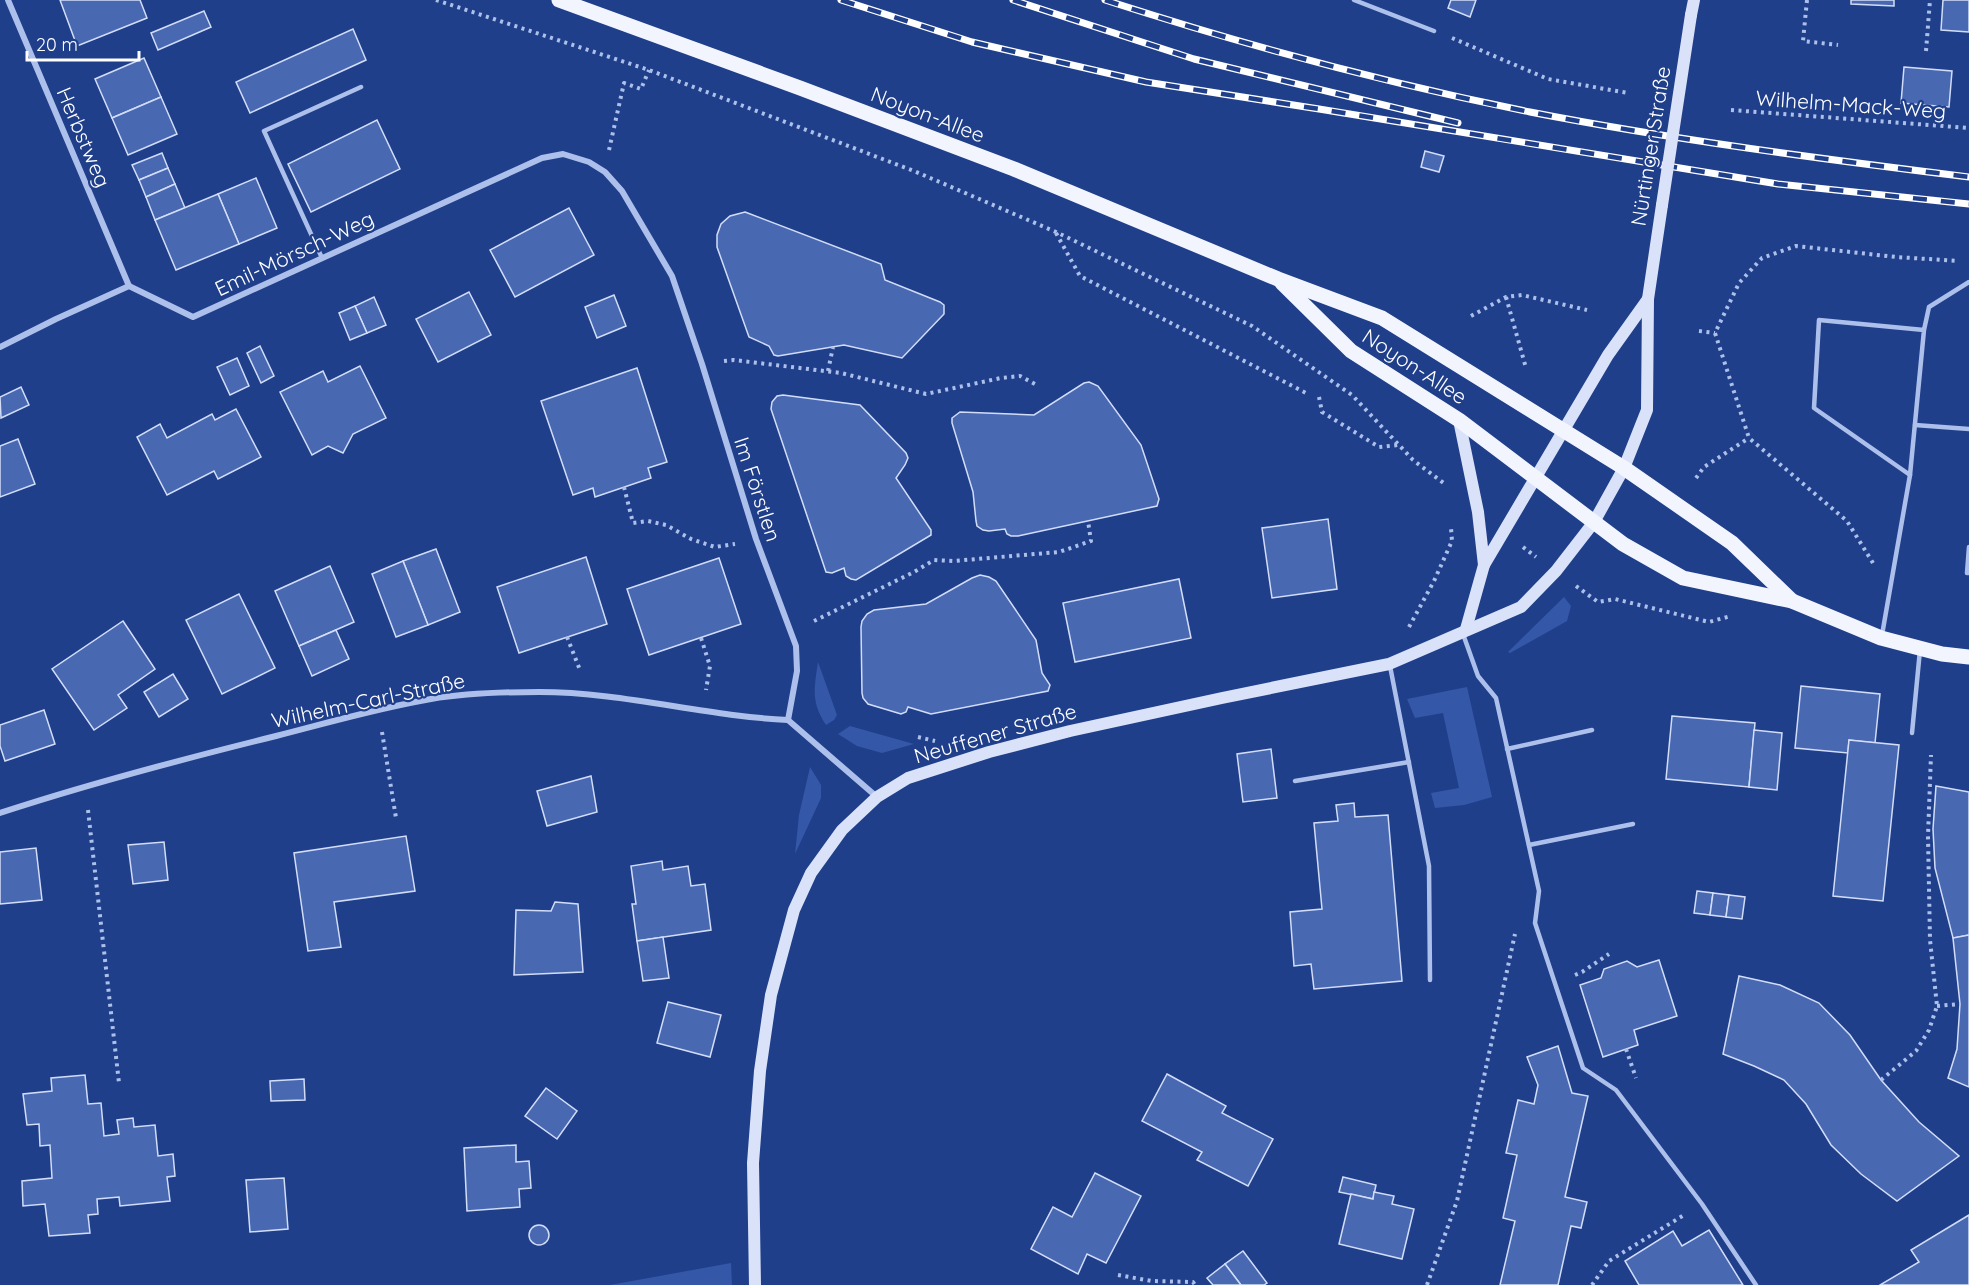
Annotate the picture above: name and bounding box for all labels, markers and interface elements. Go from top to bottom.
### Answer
scale bar [27,24,140,62]
text: 20 m [36,33,78,56]
street label: Nürtinger Straße [1625,64,1675,228]
street label: Noyon-Allee [868,80,988,148]
street label: Herbstweg [51,83,117,191]
street label: Wilhelm-Mack-Weg [1755,84,1947,124]
street label: Emil-Mörsch-Weg [210,205,378,301]
street label: Noyon-Allee [1358,323,1472,409]
street label: Im Förstlen [729,433,787,545]
street label: Wilhelm-Carl-Straße [269,667,467,733]
street label: Neuffener Straße [911,697,1079,769]

